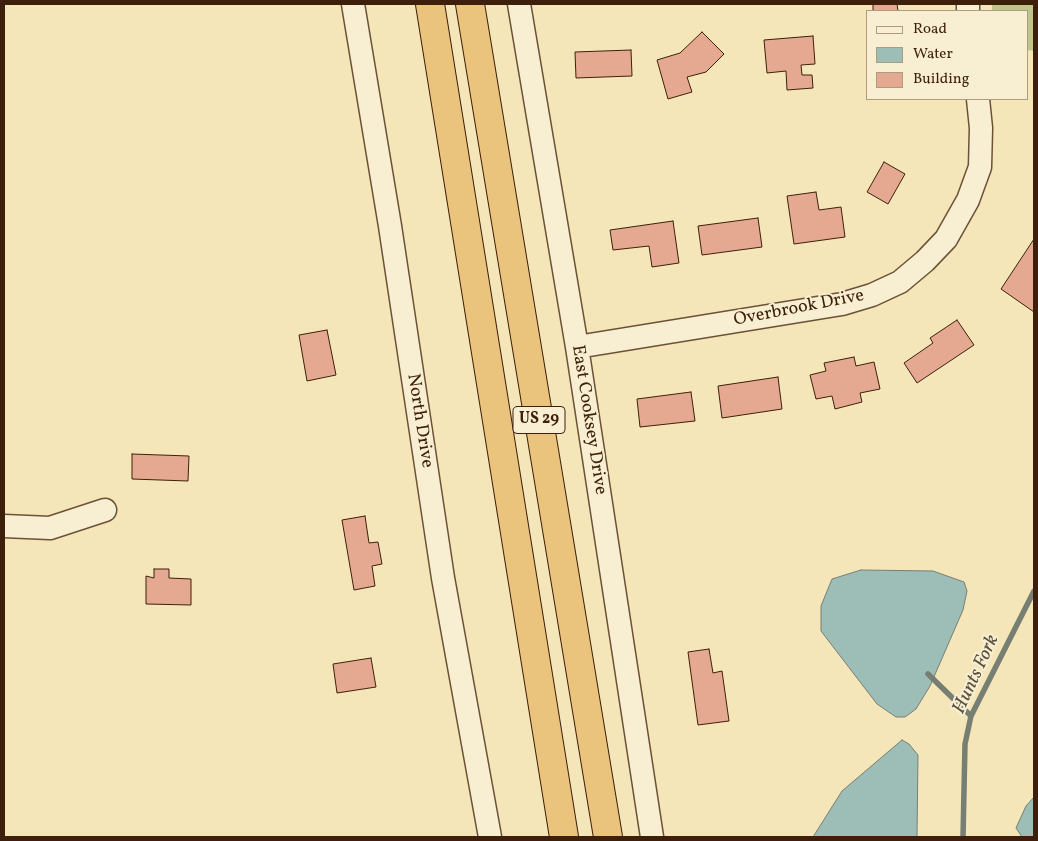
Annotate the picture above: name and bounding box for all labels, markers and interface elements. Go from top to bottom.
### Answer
legend [866,10,1028,100]
text: Road [913,19,947,40]
text: Water [913,44,953,65]
text: Building [913,69,969,90]
street label: Overbrook Drive [732,286,866,332]
street label: East Cooksey Drive [565,344,611,496]
street label: North Drive [401,372,437,470]
road number: US 29 [513,406,565,434]
water label: Hunts Fork [949,632,1005,718]

